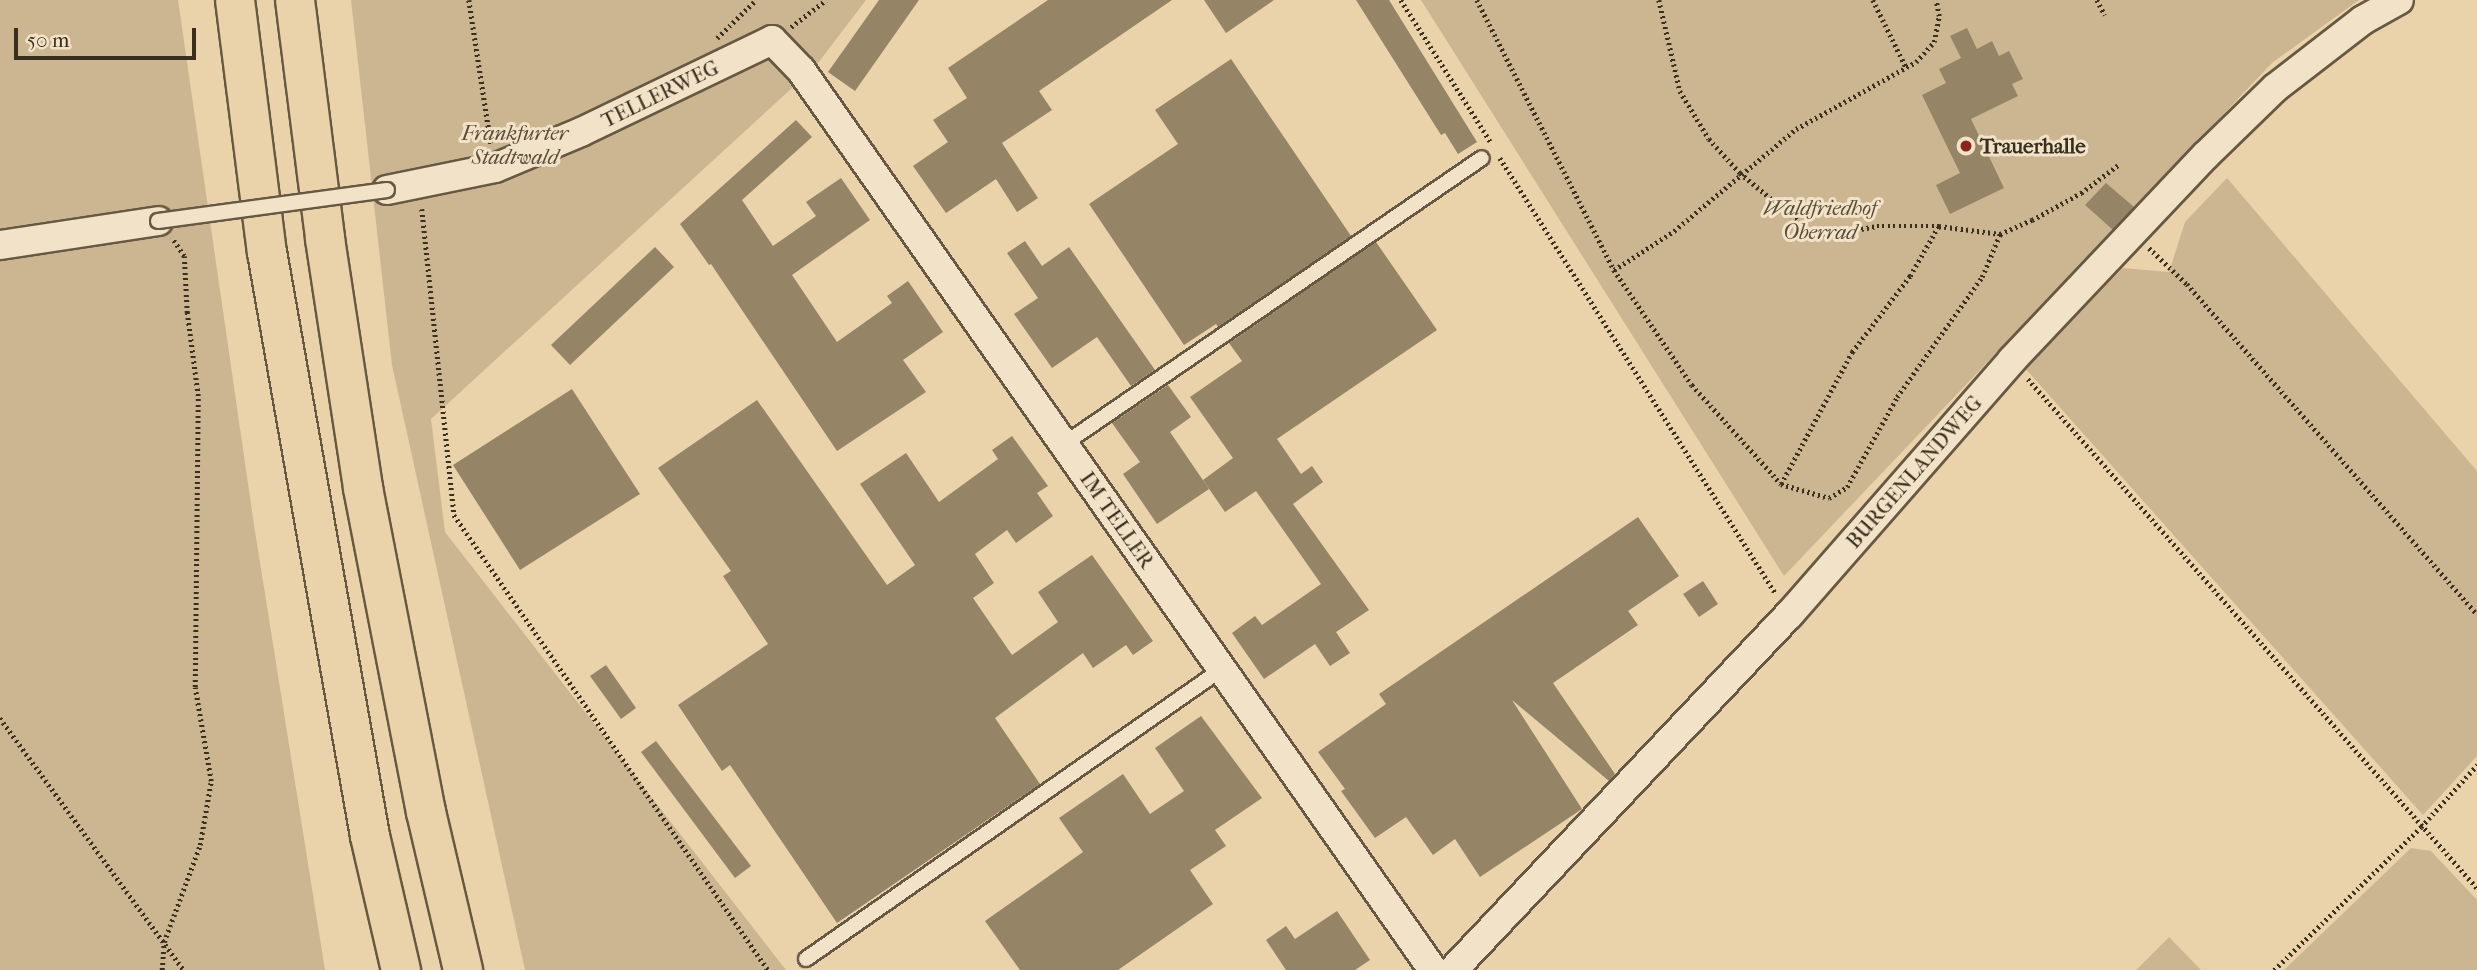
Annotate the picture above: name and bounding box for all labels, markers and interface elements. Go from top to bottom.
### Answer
scale bar [18,14,200,58]
text: 50 m [27,28,70,52]
street label: TELLERWEG [597,55,723,133]
park label: Frankfurter Stadtwald [462,120,568,170]
place label: Trauerhalle [1980,133,2086,159]
marker: Trauerhalle [1958,138,1974,154]
park label: Waldfriedhof Oberrad [1763,195,1877,245]
street label: BURGENLANDWEG [1841,390,1987,554]
street label: IM TELLER [1075,467,1159,573]

